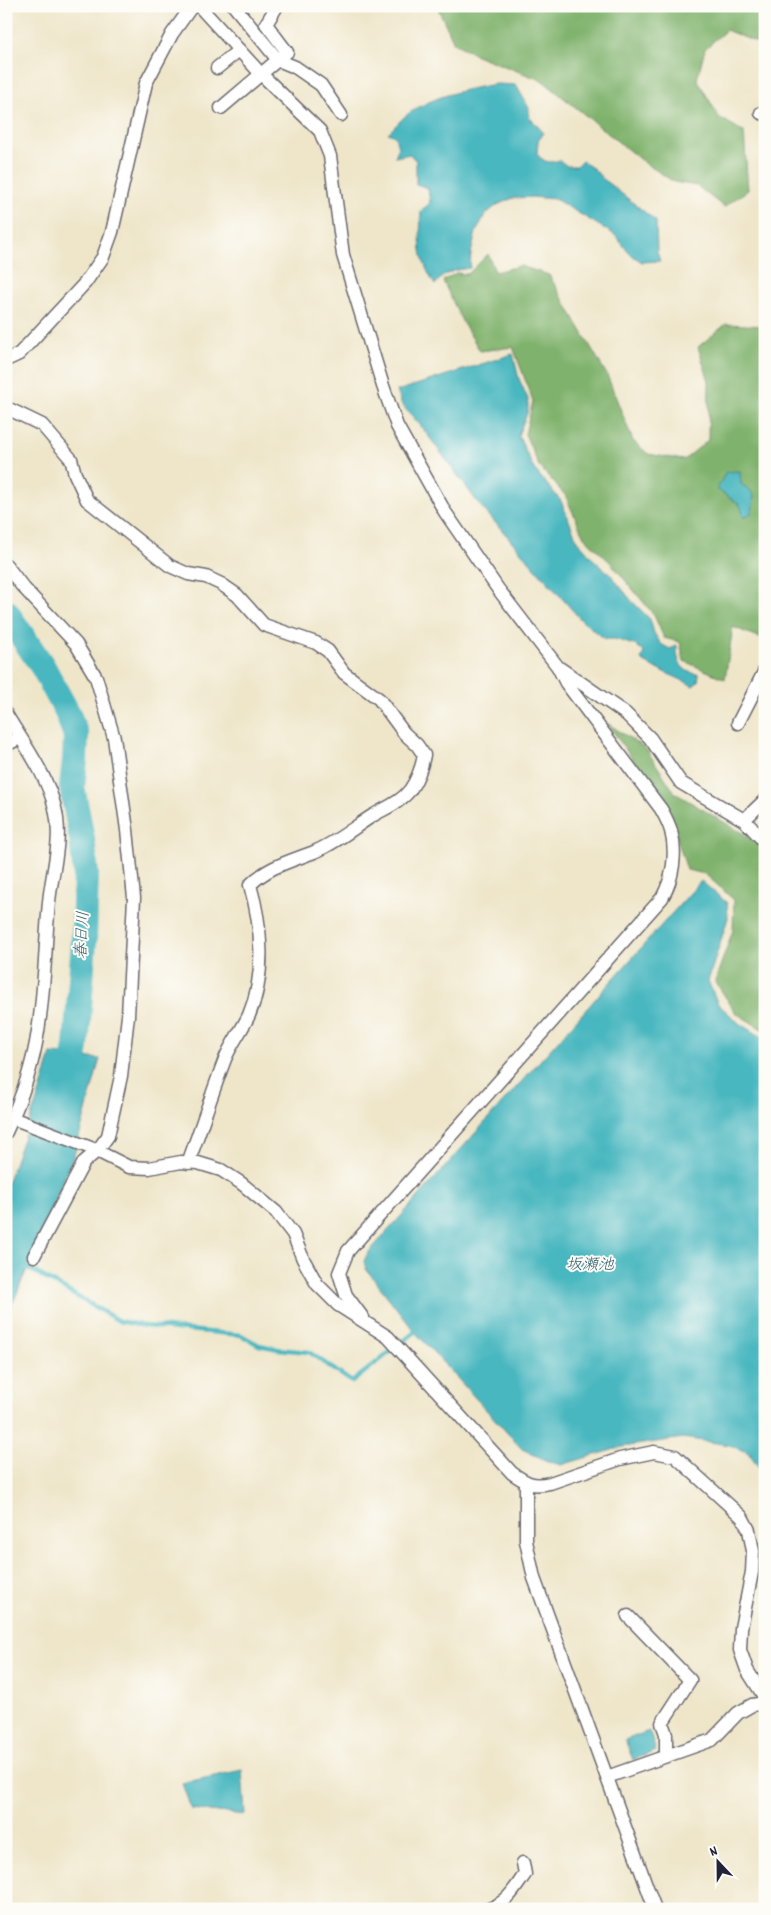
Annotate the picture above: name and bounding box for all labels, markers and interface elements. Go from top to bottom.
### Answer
water label: 春日川 [70,910,96,960]
water label: 坂瀬池 [566,1254,615,1277]
north arrow [694,1838,744,1888]
text: N [707,1841,721,1862]

